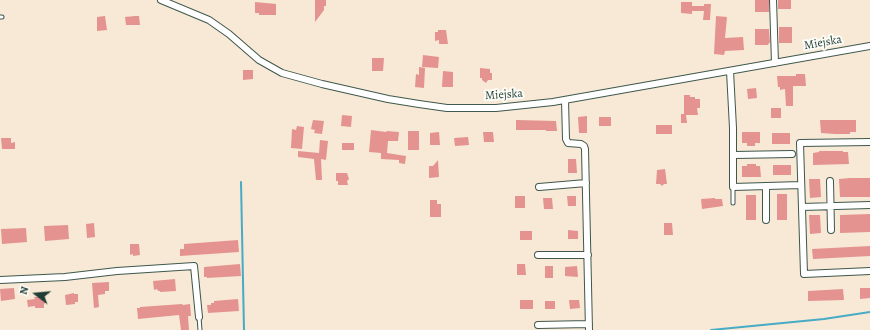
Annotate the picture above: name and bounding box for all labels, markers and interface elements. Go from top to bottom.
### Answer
street label: Miejska [803,33,843,53]
street label: Miejska [485,86,523,104]
north arrow [16,274,56,314]
text: N [16,285,32,296]

